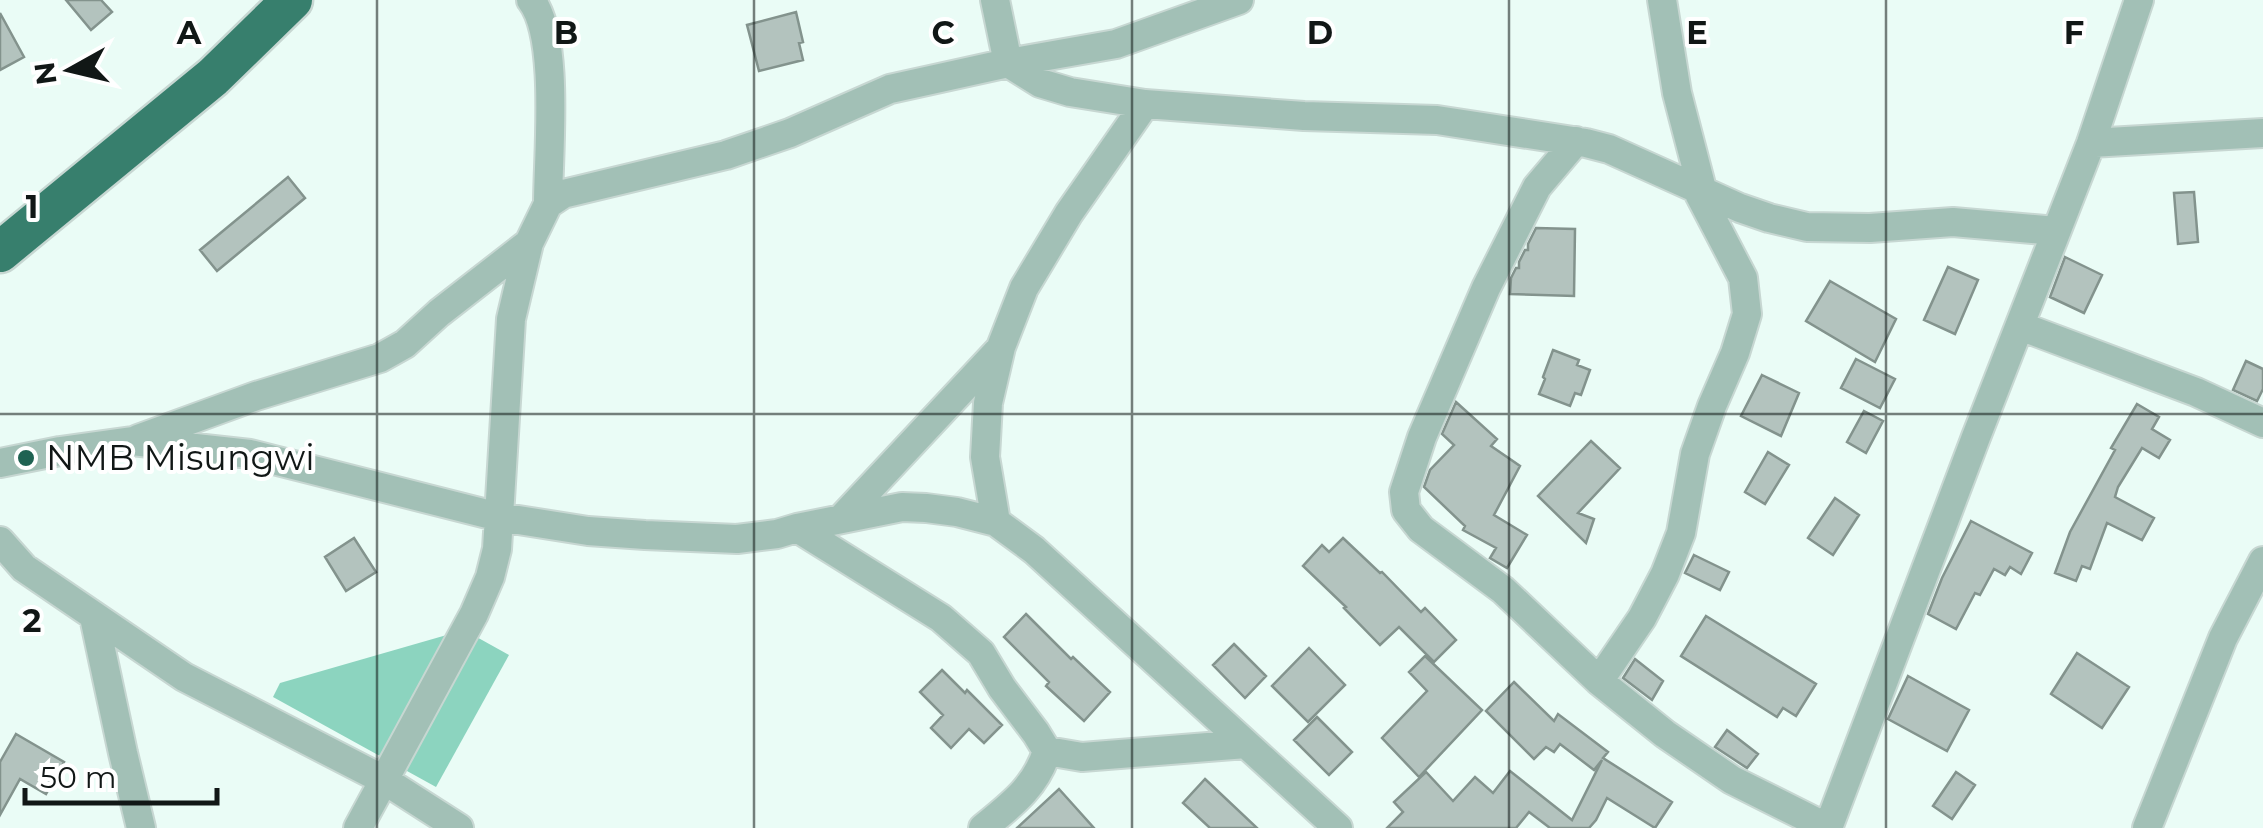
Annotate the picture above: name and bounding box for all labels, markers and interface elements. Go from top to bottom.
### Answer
text: A [176,13,202,52]
text: B [554,13,578,52]
text: C [931,13,955,52]
text: D [1307,13,1333,52]
text: E [1686,13,1708,52]
text: F [2064,13,2084,52]
north arrow [20,20,120,120]
text: N [27,60,64,87]
text: 1 [26,187,38,226]
place label: NMB Misungwi [46,436,315,479]
marker: NMB Misungwi [15,447,37,469]
text: 2 [23,601,41,640]
scale bar [25,743,218,805]
text: 50 m [40,759,117,796]

